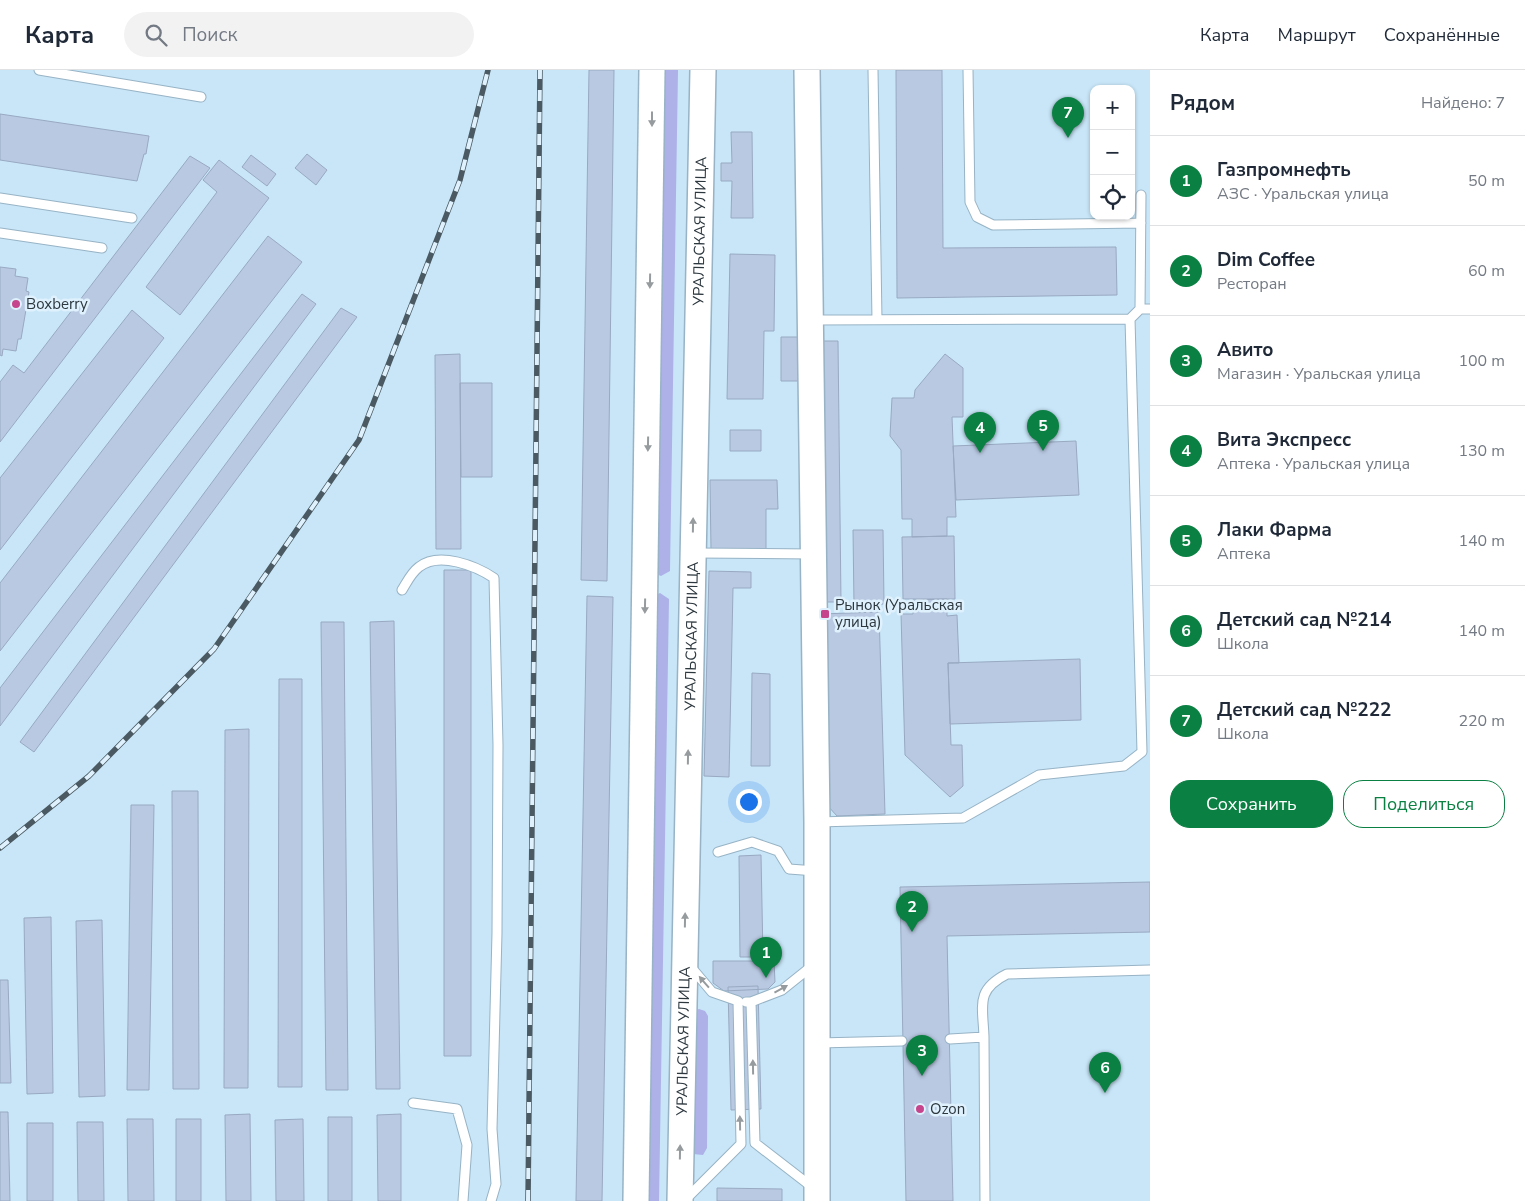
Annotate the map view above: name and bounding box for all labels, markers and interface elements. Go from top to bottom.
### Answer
search box [124,12,474,57]
text: Карта [25,19,94,51]
icon: search [142,21,170,49]
text: Поиск [182,22,237,48]
text: Карта [1200,23,1250,47]
text: Маршрут [1278,23,1356,47]
text: Сохранённые [1384,23,1500,47]
map controls [1090,85,1135,220]
button: + [1090,85,1135,130]
text: Рядом [1170,89,1235,117]
text: Найдено: 7 [1421,92,1505,114]
pin: 7 [1052,97,1084,138]
one-way arrow [648,111,656,127]
button: − [1090,130,1135,175]
street label: УРАЛЬСКАЯ УЛИЦА [688,156,711,307]
text: Газпромнефть [1217,157,1351,183]
text: 1 [1181,170,1191,192]
text: 50 m [1468,170,1505,192]
button: locate [1090,175,1135,220]
text: АЗС · Уральская улица [1217,183,1389,205]
text: Dim Coffee [1217,247,1315,273]
text: 2 [1181,260,1191,282]
text: 60 m [1468,260,1505,282]
one-way arrow [646,273,654,289]
text: Ресторан [1217,273,1287,295]
place label: Boxberry [26,294,88,314]
marker: Boxberry [10,298,22,310]
text: Авито [1217,337,1274,363]
text: 3 [1181,350,1191,372]
text: 100 m [1458,350,1505,372]
text: Магазин · Уральская улица [1217,363,1421,385]
pin: 5 [1027,410,1059,451]
pin: 4 [964,412,996,453]
text: Вита Экспресс [1217,427,1351,453]
one-way arrow [644,436,652,452]
text: 4 [1181,440,1191,462]
text: 130 m [1458,440,1505,462]
text: Аптека · Уральская улица [1217,453,1410,475]
one-way arrow [689,517,697,533]
text: Лаки Фарма [1217,517,1332,543]
text: 5 [1181,530,1191,552]
text: 140 m [1458,530,1505,552]
text: Аптека [1217,543,1271,565]
street label: УРАЛЬСКАЯ УЛИЦА [680,561,703,712]
place label: Рынок (Уральская улица) [835,595,963,632]
one-way arrow [641,598,649,614]
text: Детский сад №214 [1217,607,1392,633]
marker: Рынок (Уральская улица) [819,608,831,620]
text: 6 [1181,620,1191,642]
text: 140 m [1458,620,1505,642]
text: Школа [1217,633,1269,655]
text: Детский сад №222 [1217,697,1392,723]
text: 7 [1181,710,1191,732]
text: 220 m [1458,710,1505,732]
text: Школа [1217,723,1269,745]
one-way arrow [684,749,692,765]
button: Сохранить [1170,780,1333,828]
button: Поделиться [1343,780,1505,828]
your location [736,789,762,815]
pin: 2 [896,891,928,932]
one-way arrow [681,912,689,928]
pin: 1 [750,937,782,978]
street label: УРАЛЬСКАЯ УЛИЦА [672,966,695,1117]
one-way arrow [698,976,709,989]
one-way arrow [773,985,788,993]
pin: 3 [906,1035,938,1076]
pin: 6 [1089,1052,1121,1093]
one-way arrow [749,1059,757,1075]
place label: Ozon [930,1099,965,1119]
marker: Ozon [914,1103,926,1115]
one-way arrow [736,1115,744,1131]
one-way arrow [677,1144,685,1160]

